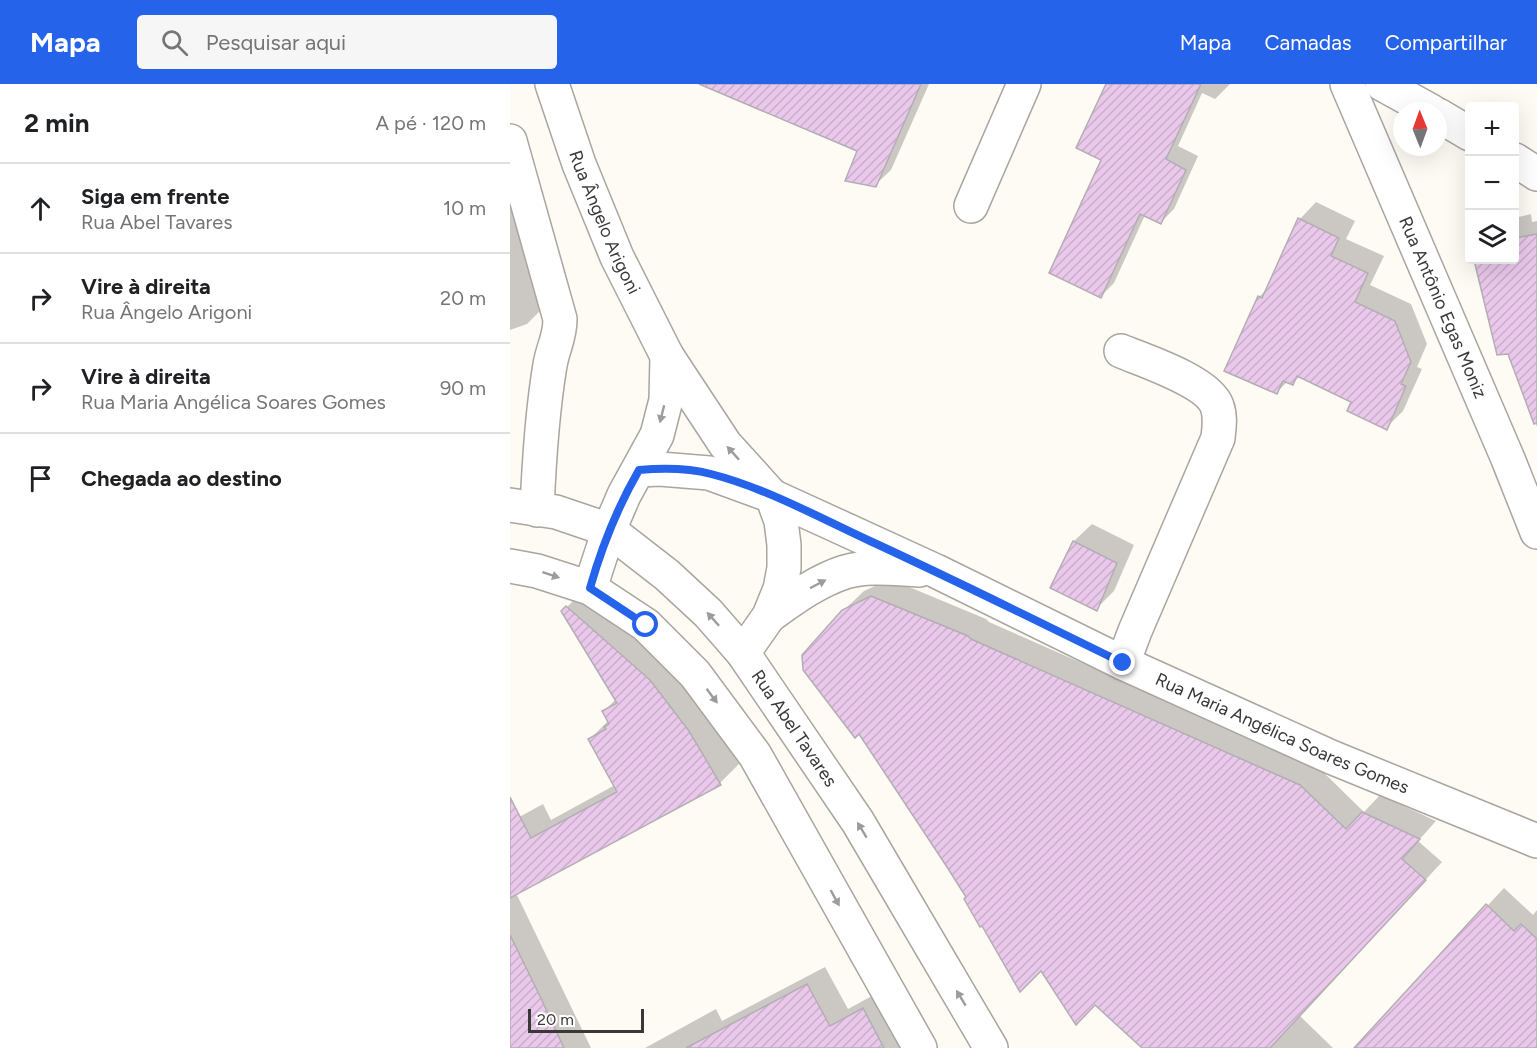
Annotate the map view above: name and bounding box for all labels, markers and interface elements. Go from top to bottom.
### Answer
search box [137,15,557,69]
text: Mapa [30,25,101,59]
icon: search [158,26,191,59]
text: Pesquisar aqui [206,29,346,56]
text: Mapa [1180,30,1231,55]
text: Camadas [1264,30,1352,55]
text: Compartilhar [1385,30,1507,55]
north arrow [1393,102,1447,156]
map controls [1465,102,1519,264]
button: + [1465,102,1519,156]
text: 2 min [24,107,90,139]
text: A pé · 120 m [376,111,486,135]
street label: Rua Ângelo Arigoni [564,148,645,298]
button: − [1465,156,1519,210]
text: Siga em frente [81,183,229,210]
icon: ahead [24,192,57,225]
text: 10 m [443,196,486,220]
text: Rua Abel Tavares [81,210,233,234]
button: layers [1465,210,1519,264]
street label: Rua Antônio Egas Moniz [1394,213,1492,402]
text: Vire à direita [81,273,211,300]
icon: right [24,282,57,315]
text: 20 m [440,286,486,310]
text: Rua Ângelo Arigoni [81,300,252,324]
text: Vire à direita [81,363,211,390]
icon: right [24,372,57,405]
text: 90 m [440,376,486,400]
text: Rua Maria Angélica Soares Gomes [81,390,386,414]
one-way arrow [657,405,667,423]
one-way arrow [726,445,740,460]
icon: arrive [24,462,57,495]
text: Chegada ao destino [81,465,282,492]
one-way arrow [542,571,560,581]
one-way arrow [810,580,827,589]
route start [632,611,658,637]
one-way arrow [706,612,720,627]
route end [1109,649,1135,675]
street label: Rua Abel Tavares [747,666,842,791]
street label: Rua Maria Angélica Soares Gomes [1152,668,1412,799]
one-way arrow [705,688,718,704]
one-way arrow [856,822,867,838]
one-way arrow [830,890,840,907]
one-way arrow [956,989,966,1006]
scale bar [528,1006,644,1034]
text: 20 m [537,1010,574,1029]

